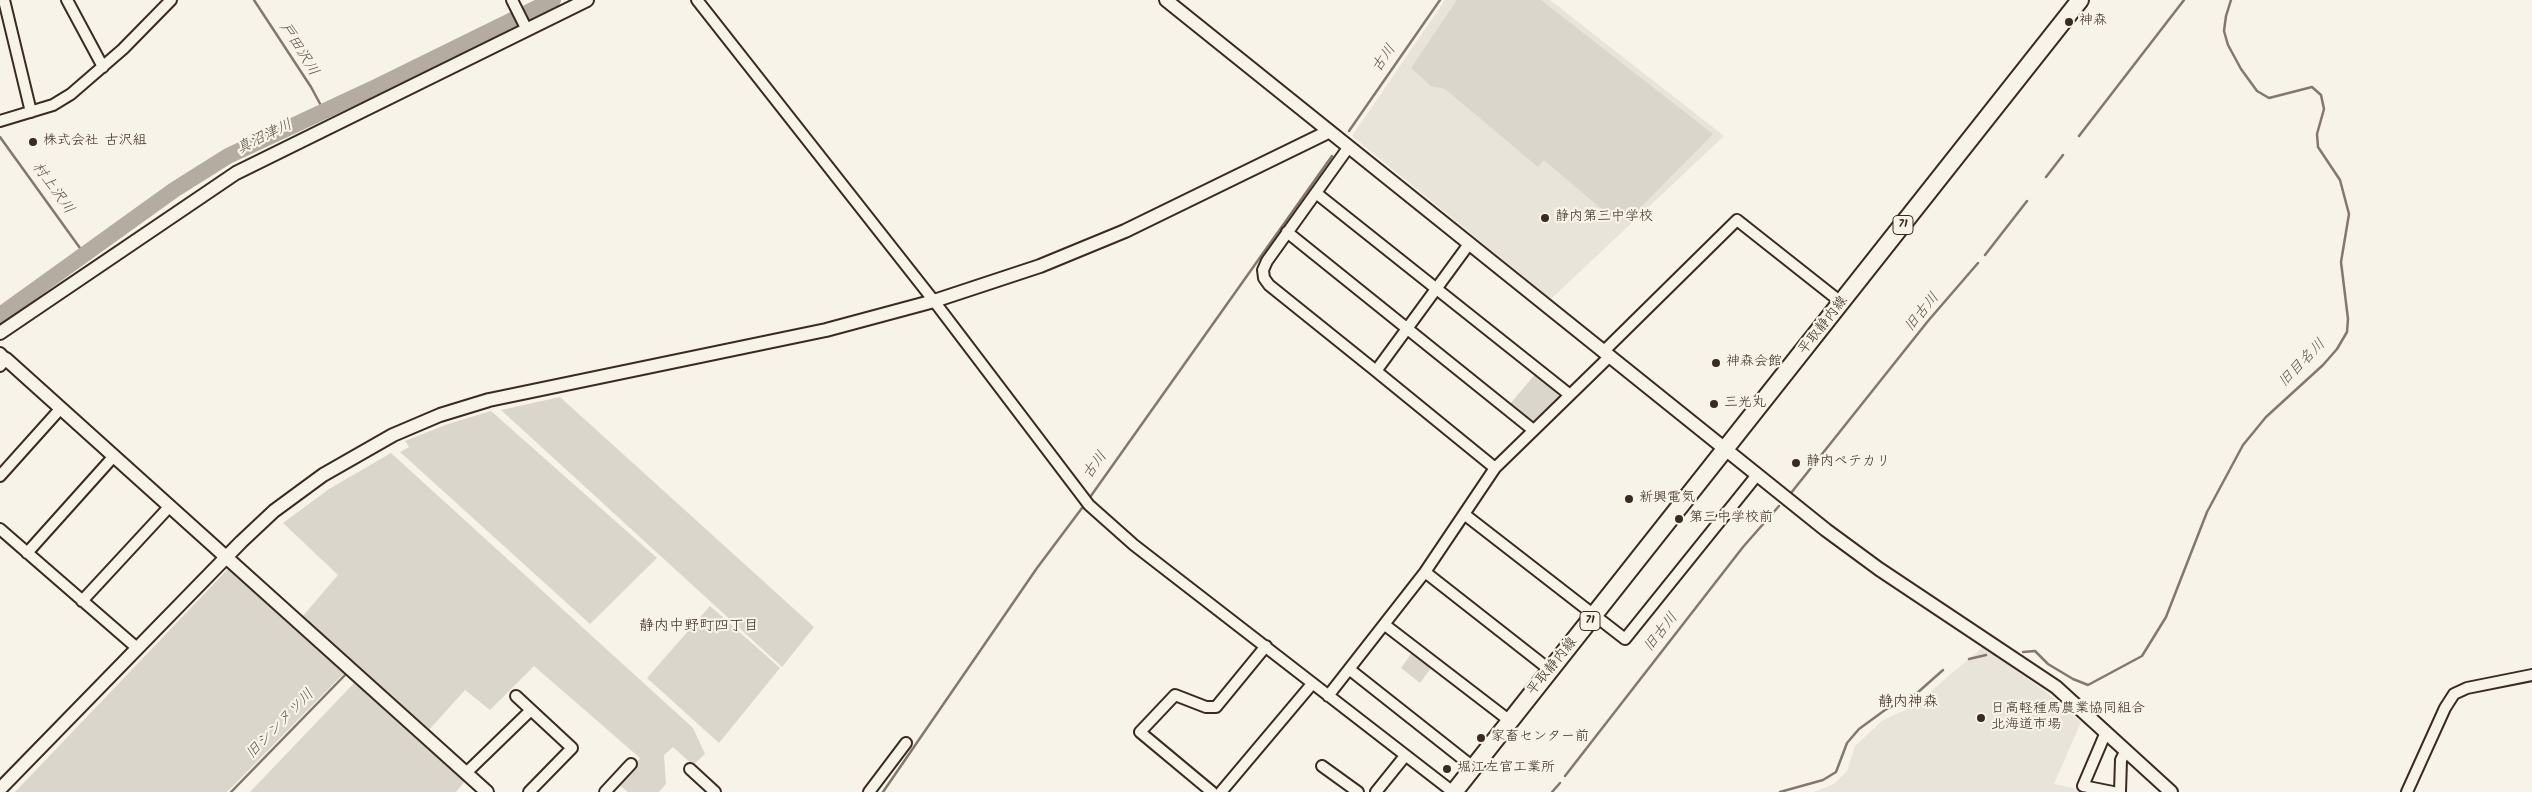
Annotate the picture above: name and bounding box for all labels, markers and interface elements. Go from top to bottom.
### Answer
place label: 神森 [2079,14,2107,30]
marker: 神森 [2063,16,2075,28]
water label: 戸田沢川 [274,20,322,80]
water label: 古川 [1369,42,1401,76]
water label: 真沼津川 [234,117,296,159]
place label: 株式会社 古沢組 [43,134,147,150]
marker: 株式会社 古沢組 [27,136,39,148]
water label: 村上沢川 [27,159,77,219]
place label: 静内第三中学校 [1555,210,1653,226]
marker: 静内第三中学校 [1539,212,1551,224]
road number: 71 [1893,216,1913,234]
water label: 旧古川 [1902,290,1944,336]
street label: 平取静内線 [1796,293,1852,359]
water label: 旧目名川 [2276,336,2330,392]
place label: 神森会館 [1726,355,1782,371]
marker: 神森会館 [1710,357,1722,369]
place label: 三光丸 [1724,396,1766,412]
marker: 三光丸 [1708,398,1720,410]
water label: 古川 [1080,449,1112,483]
place label: 静内ぺテカリ [1806,455,1890,471]
marker: 静内ぺテカリ [1790,457,1802,469]
place label: 新興電気 [1639,491,1695,507]
marker: 新興電気 [1623,493,1635,505]
place label: 第三中学校前 [1689,511,1773,527]
marker: 第三中学校前 [1673,513,1685,525]
water label: 旧古川 [1641,610,1683,656]
road number: 71 [1580,612,1600,630]
district label: 静内中野町四丁目 [639,618,759,636]
street label: 平取静内線 [1524,635,1582,699]
water label: 旧シンヌツ川 [243,686,319,764]
district label: 静内神森 [1878,694,1938,712]
place label: 日高軽種馬農業協同組合 北海道市場 [1991,702,2145,734]
marker: 日高軽種馬農業協同組合 北海道市場 [1975,712,1987,724]
place label: 家畜センター前 [1491,730,1589,746]
marker: 家畜センター前 [1475,732,1487,744]
place label: 堀江左官工業所 [1457,761,1555,777]
marker: 堀江左官工業所 [1441,763,1453,775]

